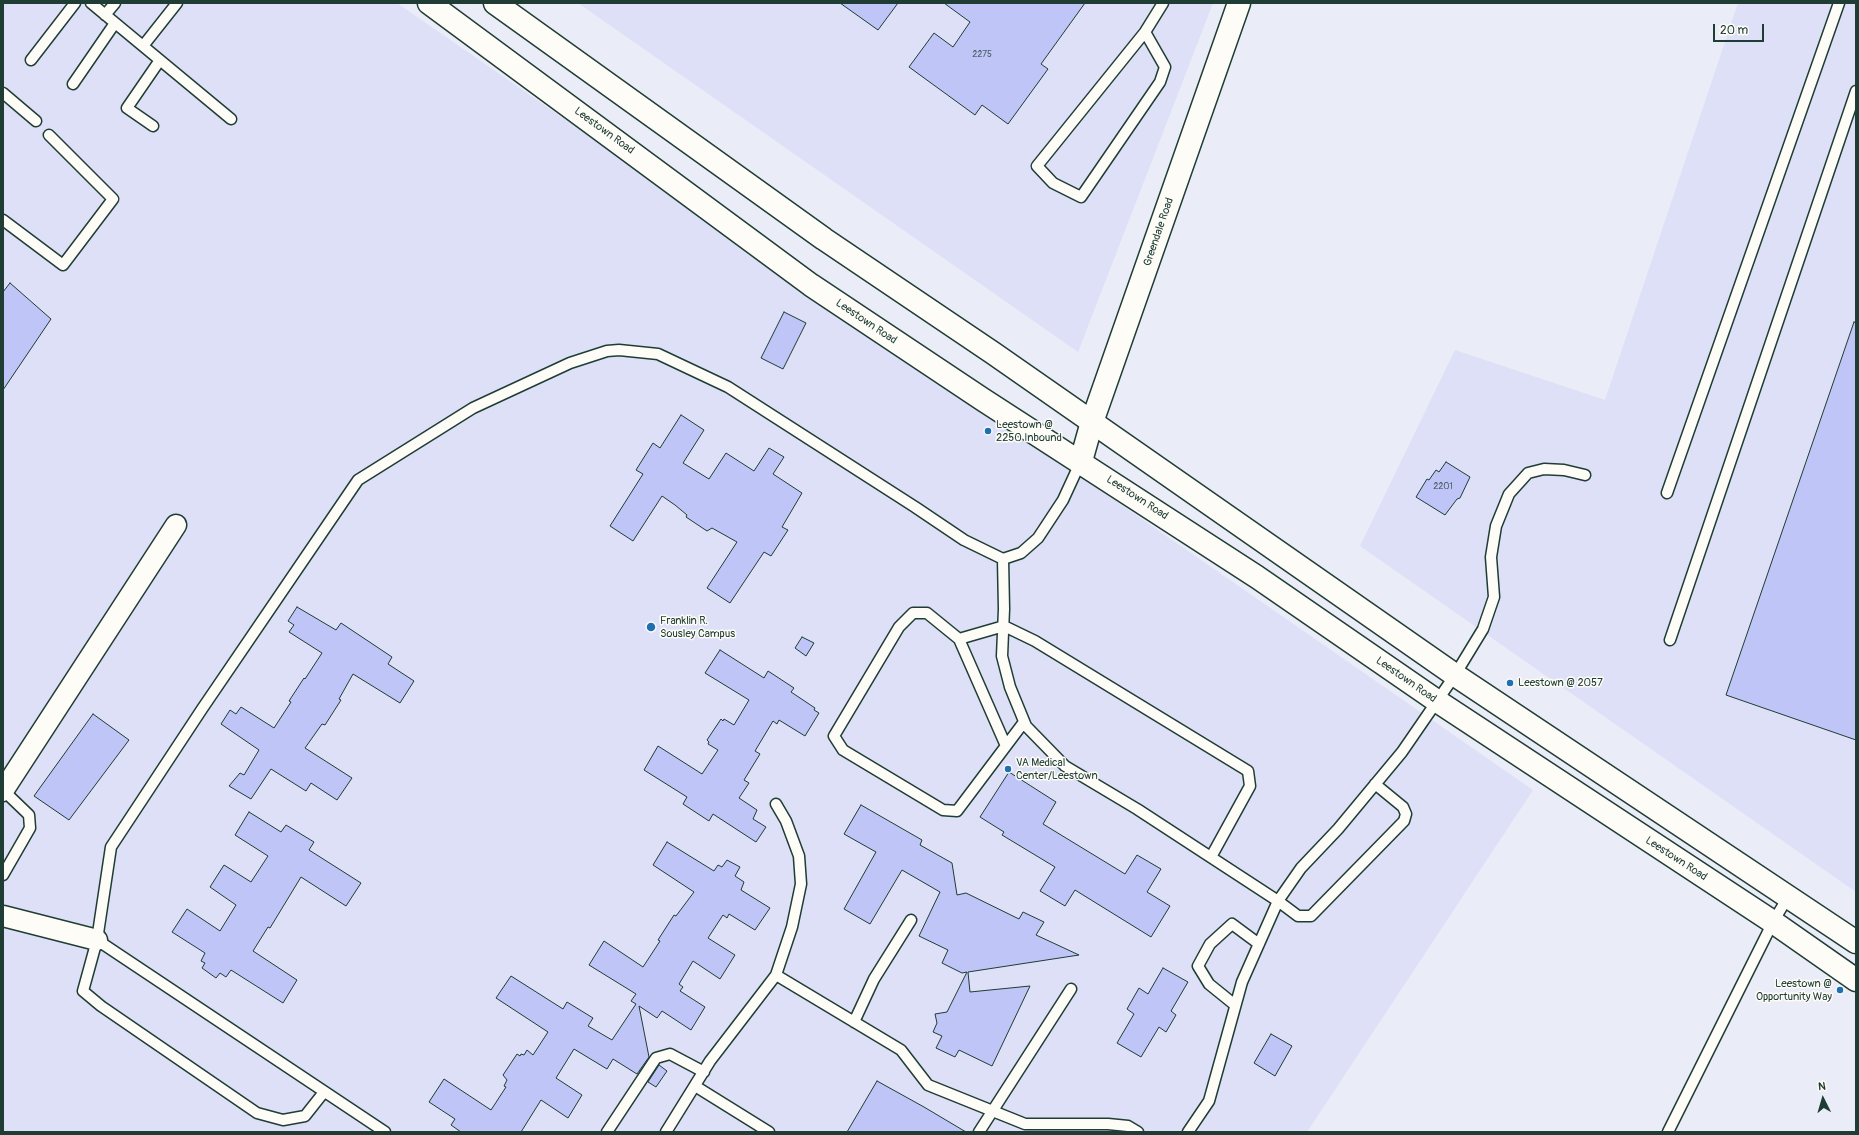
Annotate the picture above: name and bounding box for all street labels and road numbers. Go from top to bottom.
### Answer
street label: Leestown Road [571,105,637,157]
street label: Greendale Road [1141,196,1177,268]
street label: Leestown Road [833,297,899,347]
street label: Leestown Road [1104,473,1170,523]
street label: Leestown Road [1373,654,1439,706]
street label: Leestown Road [1643,834,1709,884]

